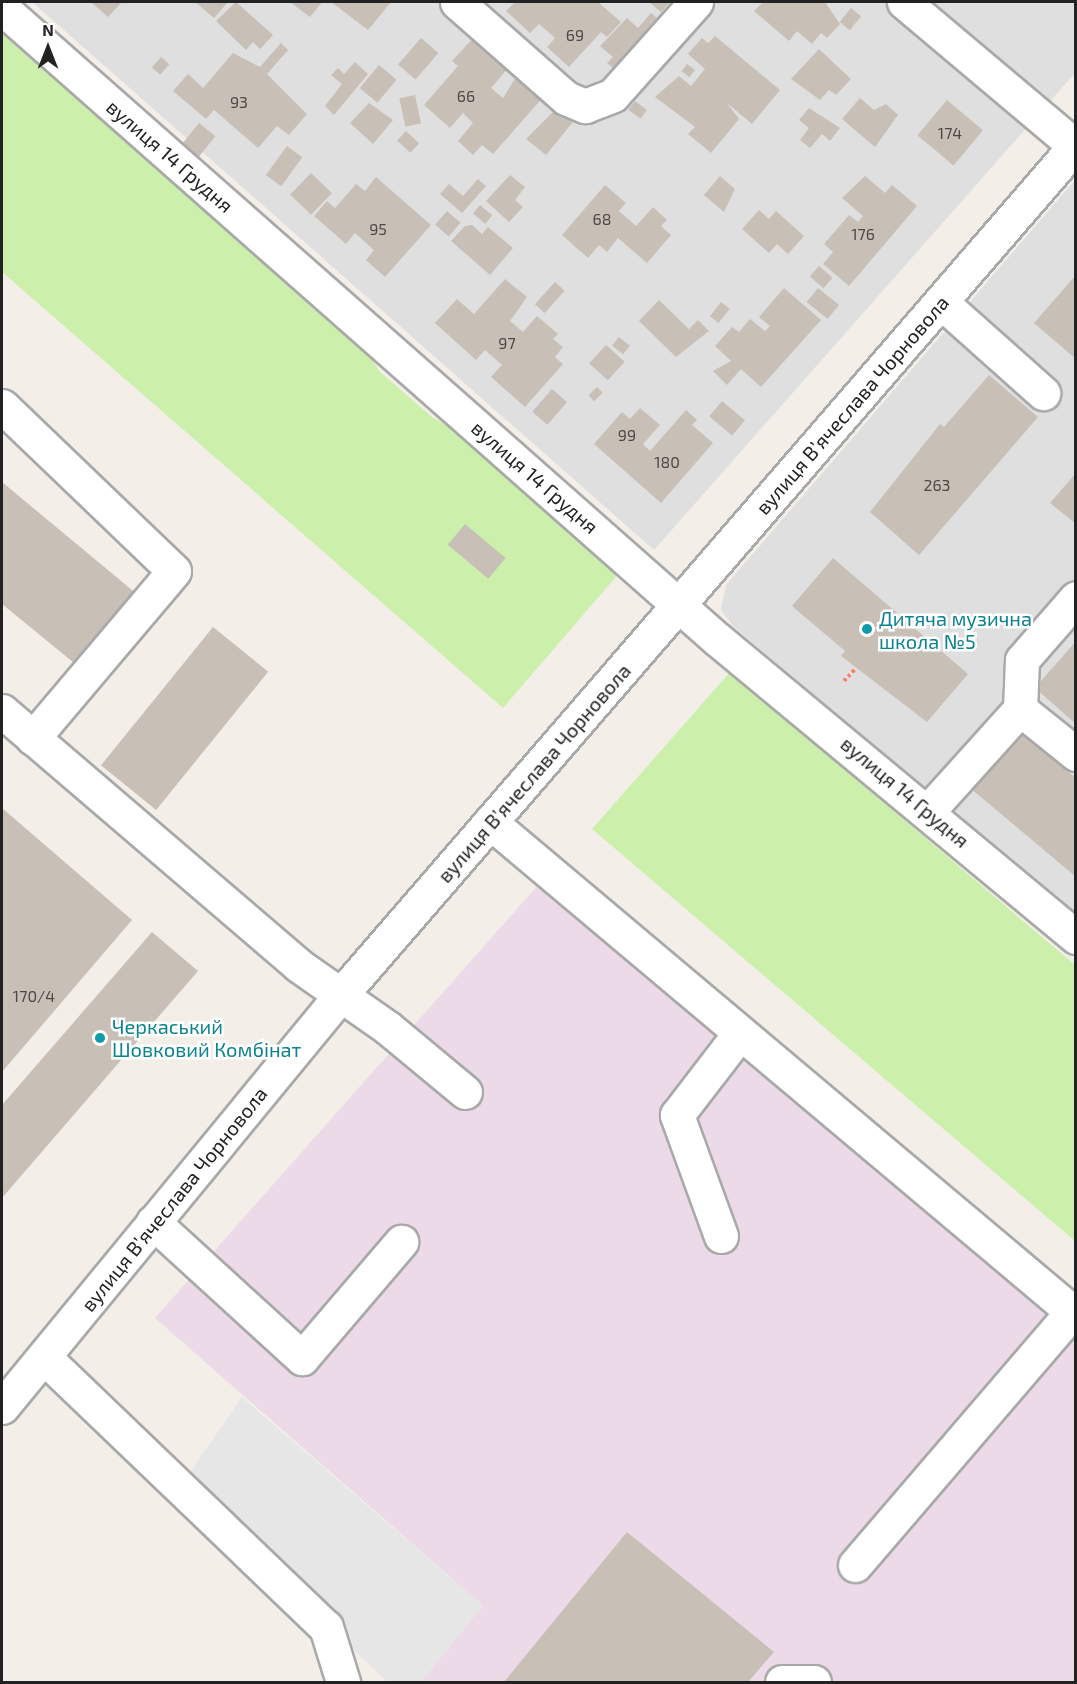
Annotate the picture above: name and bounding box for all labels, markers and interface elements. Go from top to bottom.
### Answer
north arrow [18,18,78,78]
text: N [42,20,54,39]
house number: 69 [566,25,584,45]
house number: 66 [457,86,475,106]
house number: 93 [230,92,248,112]
street label: вулиця 14 Грудня [102,95,238,217]
house number: 174 [938,123,962,143]
house number: 68 [593,209,611,229]
house number: 95 [369,219,387,239]
house number: 176 [851,224,875,244]
street label: вулиця Вʼячеслава Чорновола [750,291,954,519]
house number: 97 [498,333,516,353]
street label: вулиця 14 Грудня [467,416,603,538]
house number: 99 [618,425,636,445]
house number: 180 [654,452,680,472]
house number: 263 [923,475,951,495]
place label: Дитяча музична школа №5 [879,606,1032,653]
marker: Дитяча музична школа №5 [860,622,874,636]
street label: вулиця Вʼячеслава Чорновола [432,659,636,887]
street label: вулиця 14 Грудня [836,731,974,853]
house number: 170/4 [13,986,55,1006]
place label: Черкаський Шовковий Комбінат [112,1014,301,1061]
marker: Черкаський Шовковий Комбінат [93,1031,107,1045]
street label: вулиця Вʼячеслава Чорновола [76,1082,272,1316]

